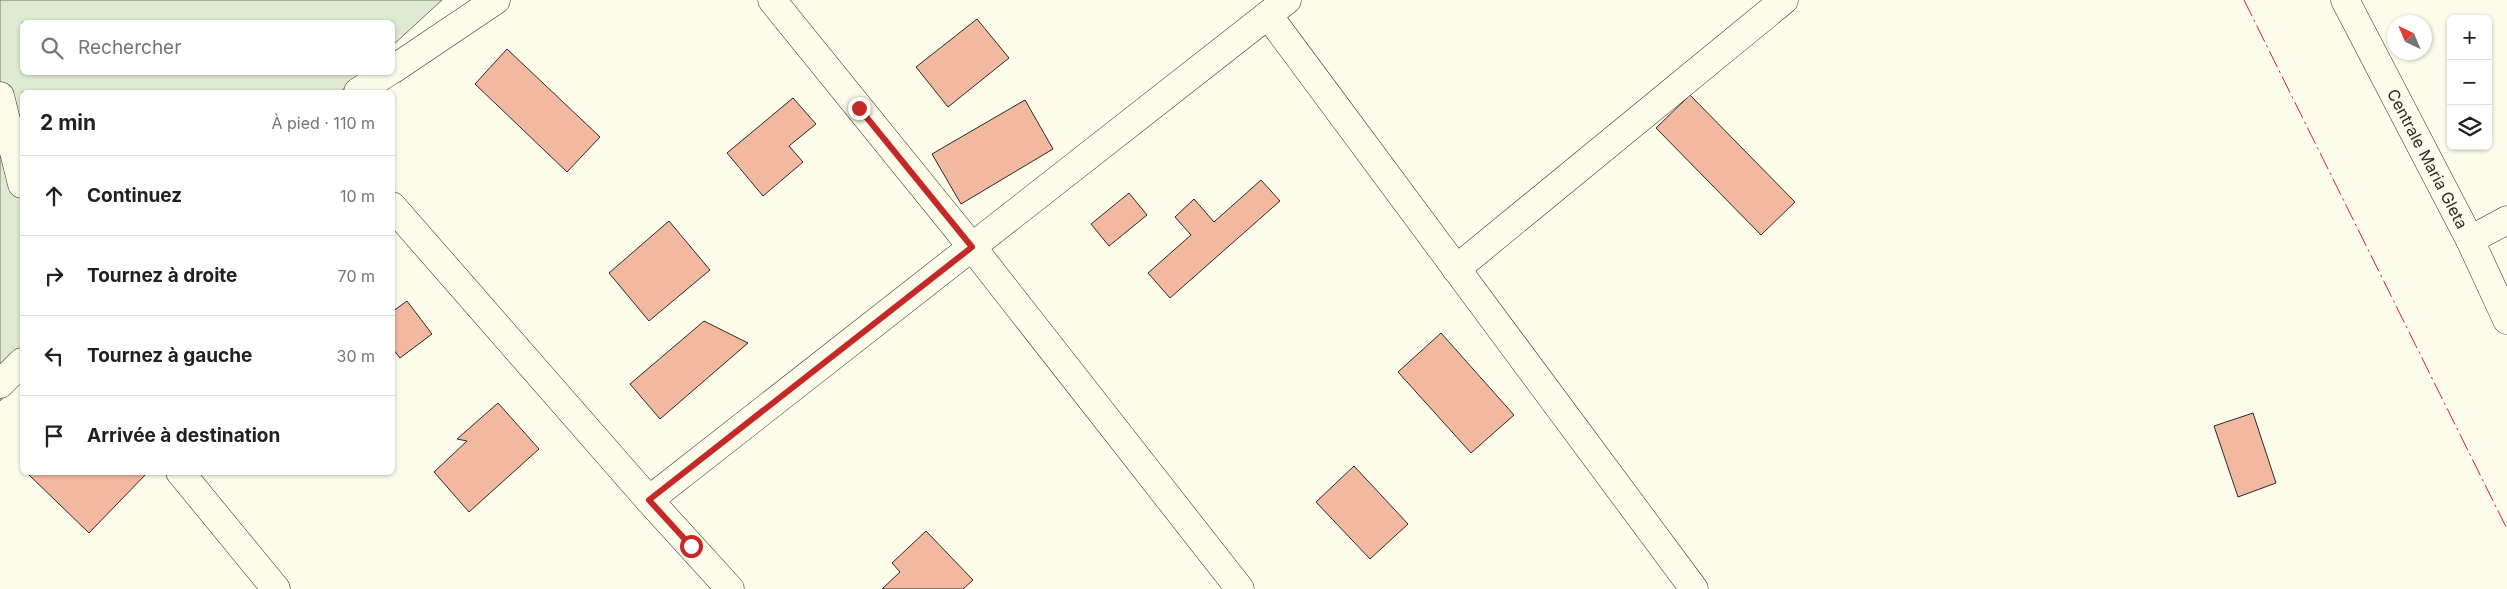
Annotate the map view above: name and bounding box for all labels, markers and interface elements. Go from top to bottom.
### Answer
north arrow [2387,15,2432,60]
map controls [2447,15,2492,150]
button: + [2447,15,2492,60]
search box [20,20,395,75]
icon: search [38,34,66,62]
text: Rechercher [78,36,181,59]
button: − [2447,60,2492,105]
street label: Centrale Maria Gleta [2383,85,2472,232]
route end [848,97,871,120]
button: layers [2447,105,2492,150]
text: 2 min [40,110,96,135]
text: À pied · 110 m [271,113,375,133]
icon: ahead [40,182,68,210]
text: Continuez [87,184,182,207]
text: 10 m [340,186,375,206]
icon: right [40,262,68,290]
text: Tournez à droite [87,264,237,287]
text: 70 m [338,266,375,286]
icon: left [40,342,68,370]
text: Tournez à gauche [87,344,252,367]
text: 30 m [337,346,375,366]
icon: arrive [40,422,68,450]
text: Arrivée à destination [87,424,280,447]
route start [680,535,703,558]

